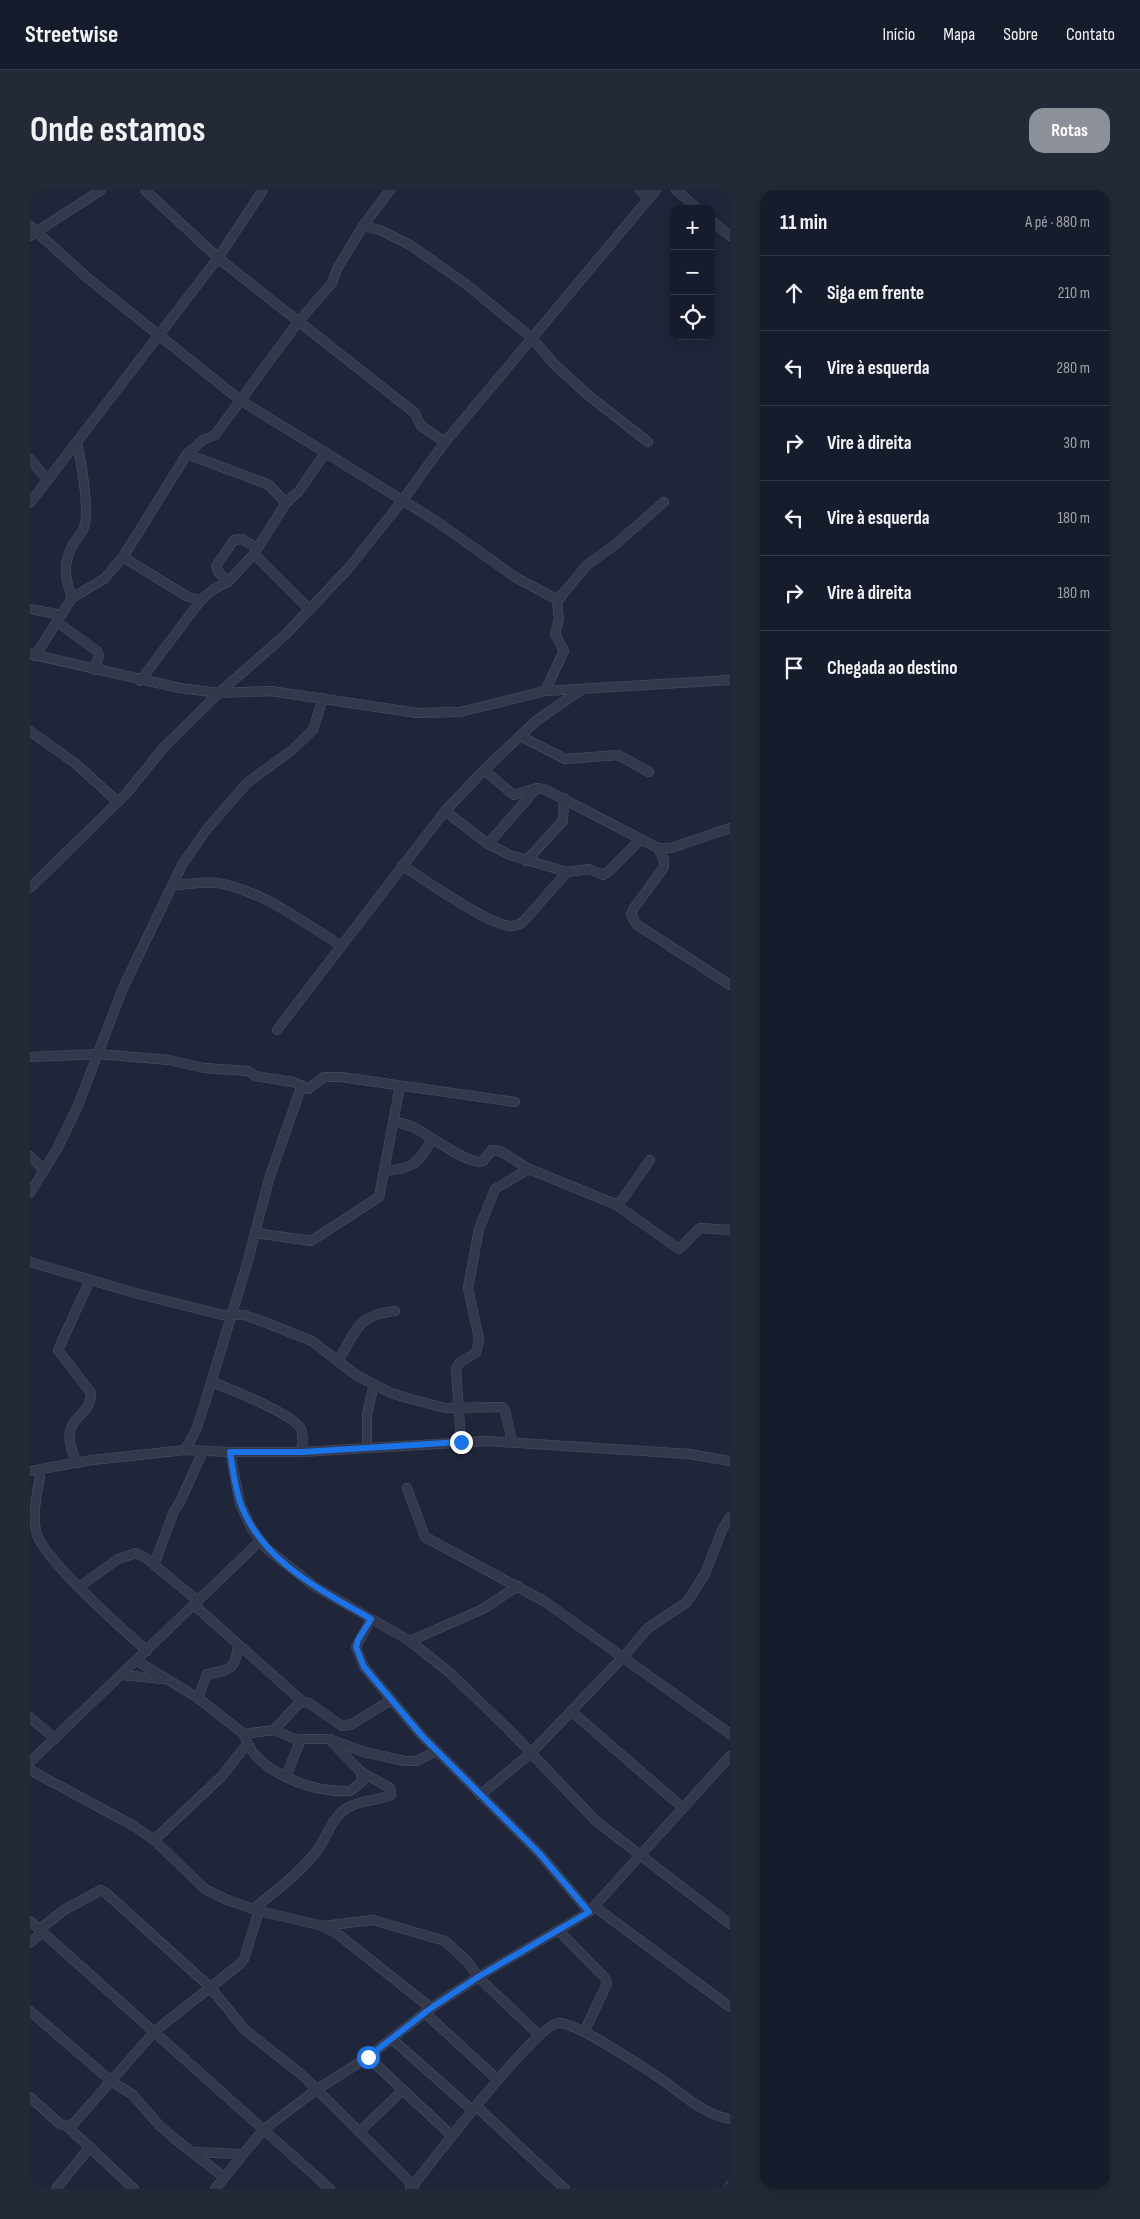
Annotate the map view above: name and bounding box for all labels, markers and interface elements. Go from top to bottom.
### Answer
text: Streetwise [25,20,118,49]
text: Início [883,24,915,45]
text: Mapa [943,24,975,45]
text: Sobre [1003,24,1038,45]
text: Contato [1066,24,1115,45]
button: Rotas [1029,108,1110,153]
text: Onde estamos [30,109,206,152]
map controls [670,205,715,340]
button: + [670,205,715,250]
text: 11 min [780,210,827,235]
text: A pé · 880 m [1025,213,1090,232]
button: − [670,250,715,295]
icon: ahead [780,279,808,307]
text: Siga em frente [827,282,924,305]
text: 210 m [1058,284,1090,303]
button: locate [670,295,715,340]
icon: left [780,354,808,382]
text: Vire à esquerda [827,357,929,380]
text: 280 m [1056,359,1090,378]
icon: right [780,429,808,457]
text: Vire à direita [827,432,911,455]
text: 30 m [1063,434,1090,453]
icon: left [780,504,808,532]
text: Vire à esquerda [827,507,929,530]
text: 180 m [1057,509,1090,528]
icon: right [780,579,808,607]
text: Vire à direita [827,582,911,605]
text: 180 m [1057,584,1090,603]
icon: arrive [780,654,808,682]
text: Chegada ao destino [827,657,957,680]
route end [450,1431,473,1454]
route start [357,2046,380,2069]

